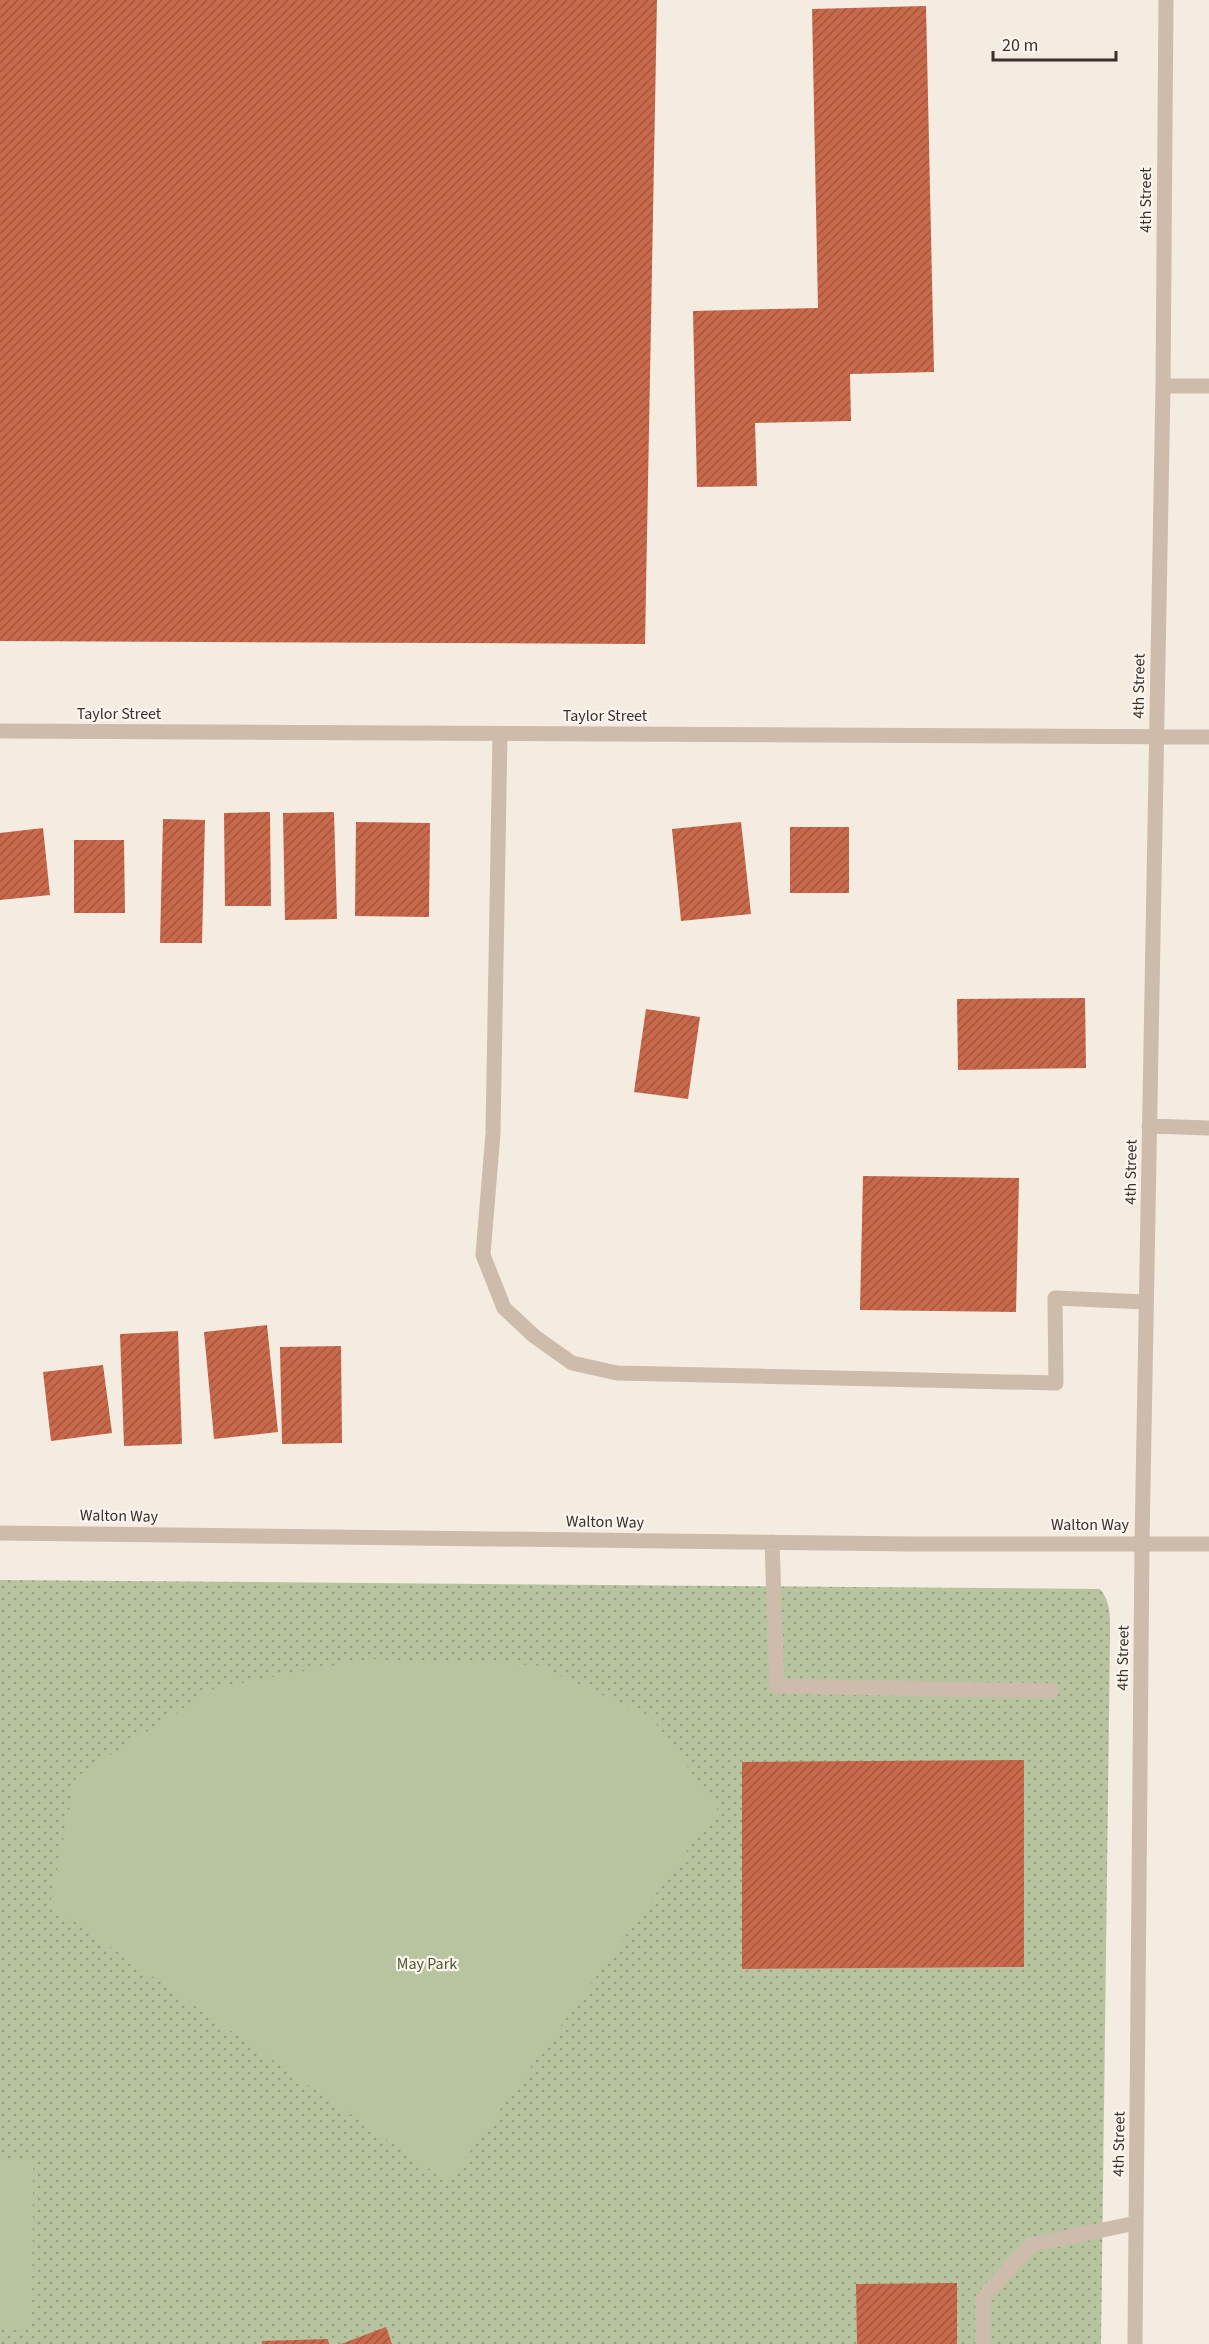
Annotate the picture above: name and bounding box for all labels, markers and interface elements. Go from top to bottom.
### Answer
scale bar [993,24,1116,62]
text: 20 m [1002,33,1038,58]
street label: 4th Street [1135,167,1157,233]
street label: 4th Street [1127,653,1151,719]
street label: Taylor Street [77,703,162,725]
street label: Taylor Street [563,705,648,727]
street label: 4th Street [1119,1139,1143,1205]
street label: Walton Way [80,1504,159,1528]
street label: Walton Way [566,1510,645,1534]
street label: Walton Way [1051,1514,1130,1536]
street label: 4th Street [1111,1625,1135,1691]
park label: May Park [397,1953,457,1975]
street label: 4th Street [1107,2111,1131,2177]

